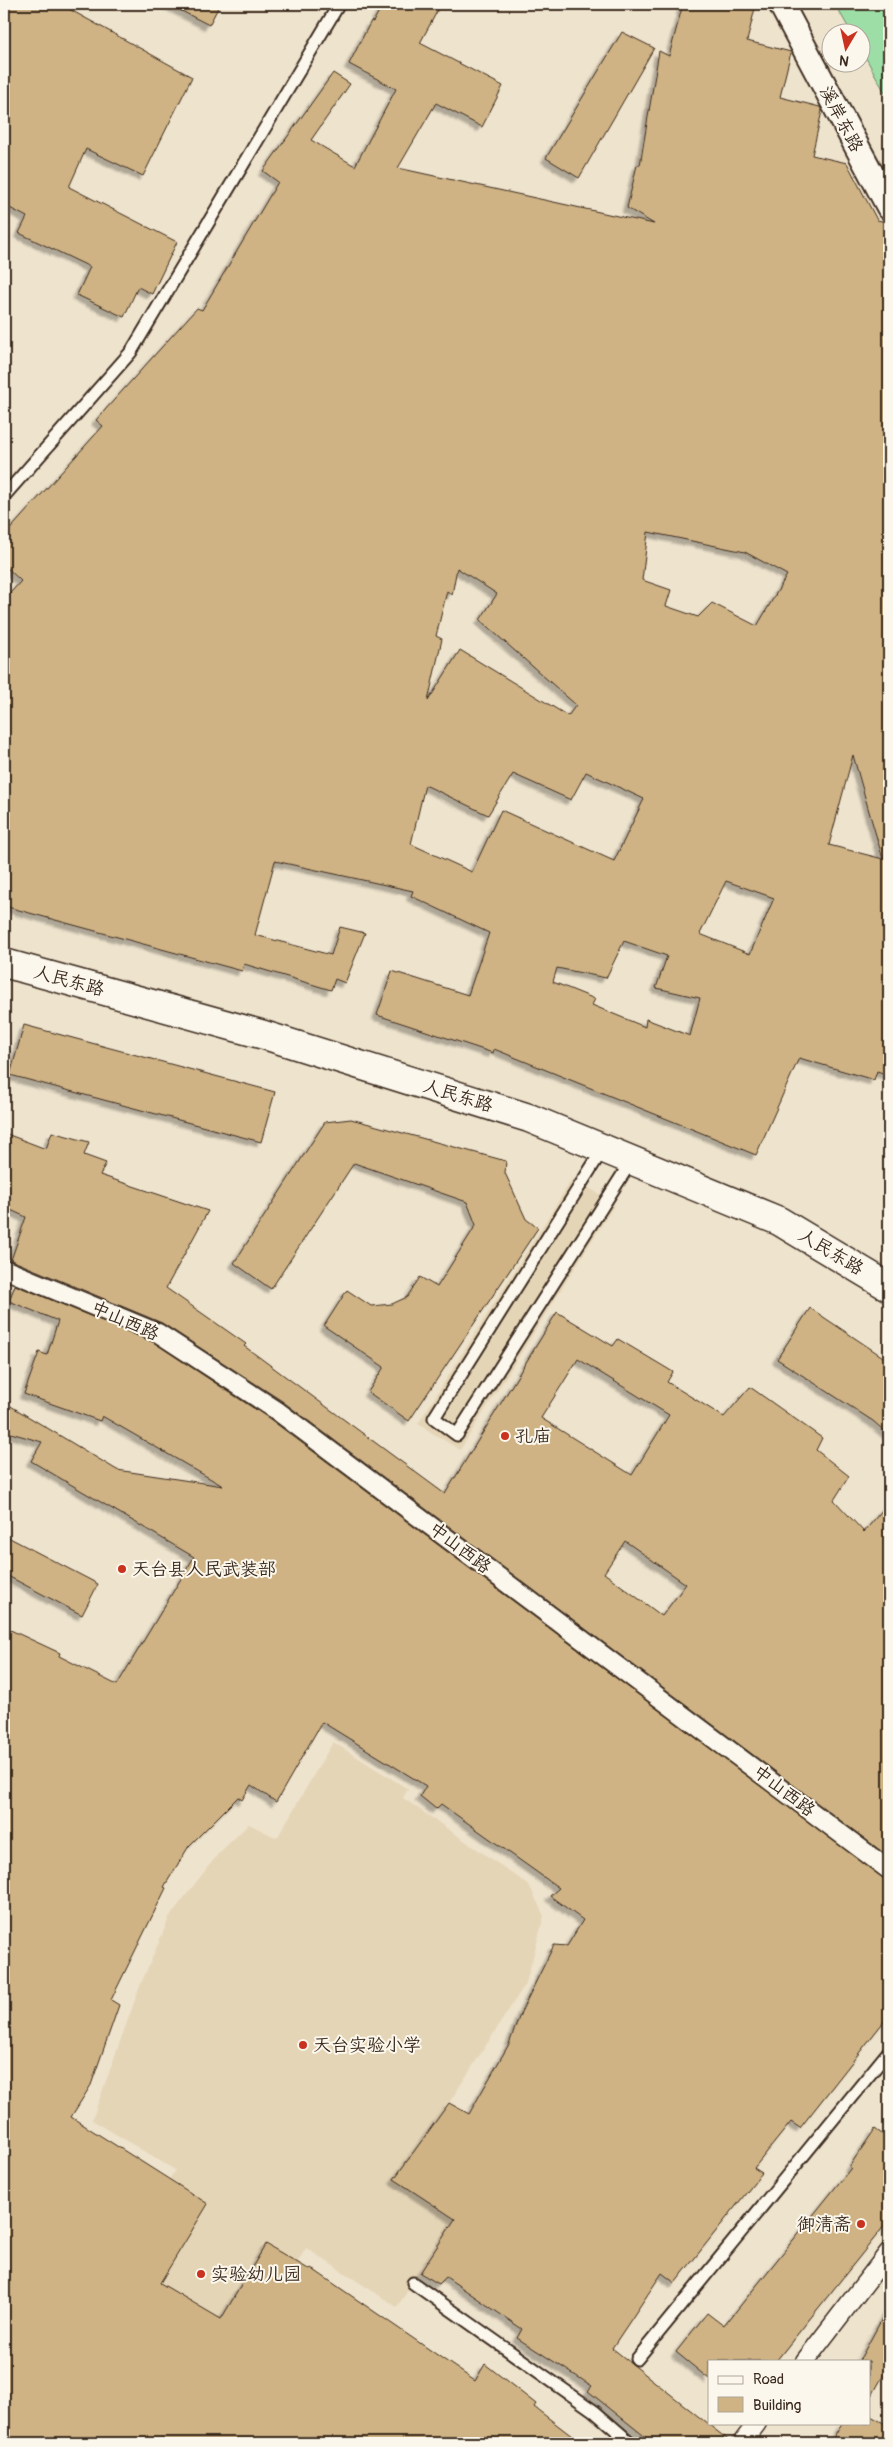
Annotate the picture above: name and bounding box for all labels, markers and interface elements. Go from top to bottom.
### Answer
north arrow [820,22,870,72]
text: N [838,51,850,69]
street label: 溪岸东路 [814,82,868,156]
street label: 人民东路 [31,961,107,1001]
street label: 人民东路 [420,1074,496,1118]
street label: 人民东路 [794,1224,868,1280]
street label: 中山西路 [87,1296,163,1346]
place label: 孔庙 [515,1425,551,1448]
marker: 孔庙 [499,1430,511,1442]
street label: 中山西路 [424,1517,496,1579]
place label: 天台县人民武装部 [132,1558,276,1581]
marker: 天台县人民武装部 [116,1563,128,1575]
street label: 中山西路 [748,1760,820,1822]
place label: 天台实验小学 [313,2034,421,2057]
marker: 天台实验小学 [297,2039,309,2051]
place label: 御清斋 [797,2213,851,2236]
marker: 御清斋 [855,2218,867,2230]
place label: 实验幼儿园 [211,2263,301,2286]
marker: 实验幼儿园 [195,2268,207,2280]
legend [708,2360,870,2424]
text: Road [753,2370,784,2389]
text: Building [753,2396,801,2415]

